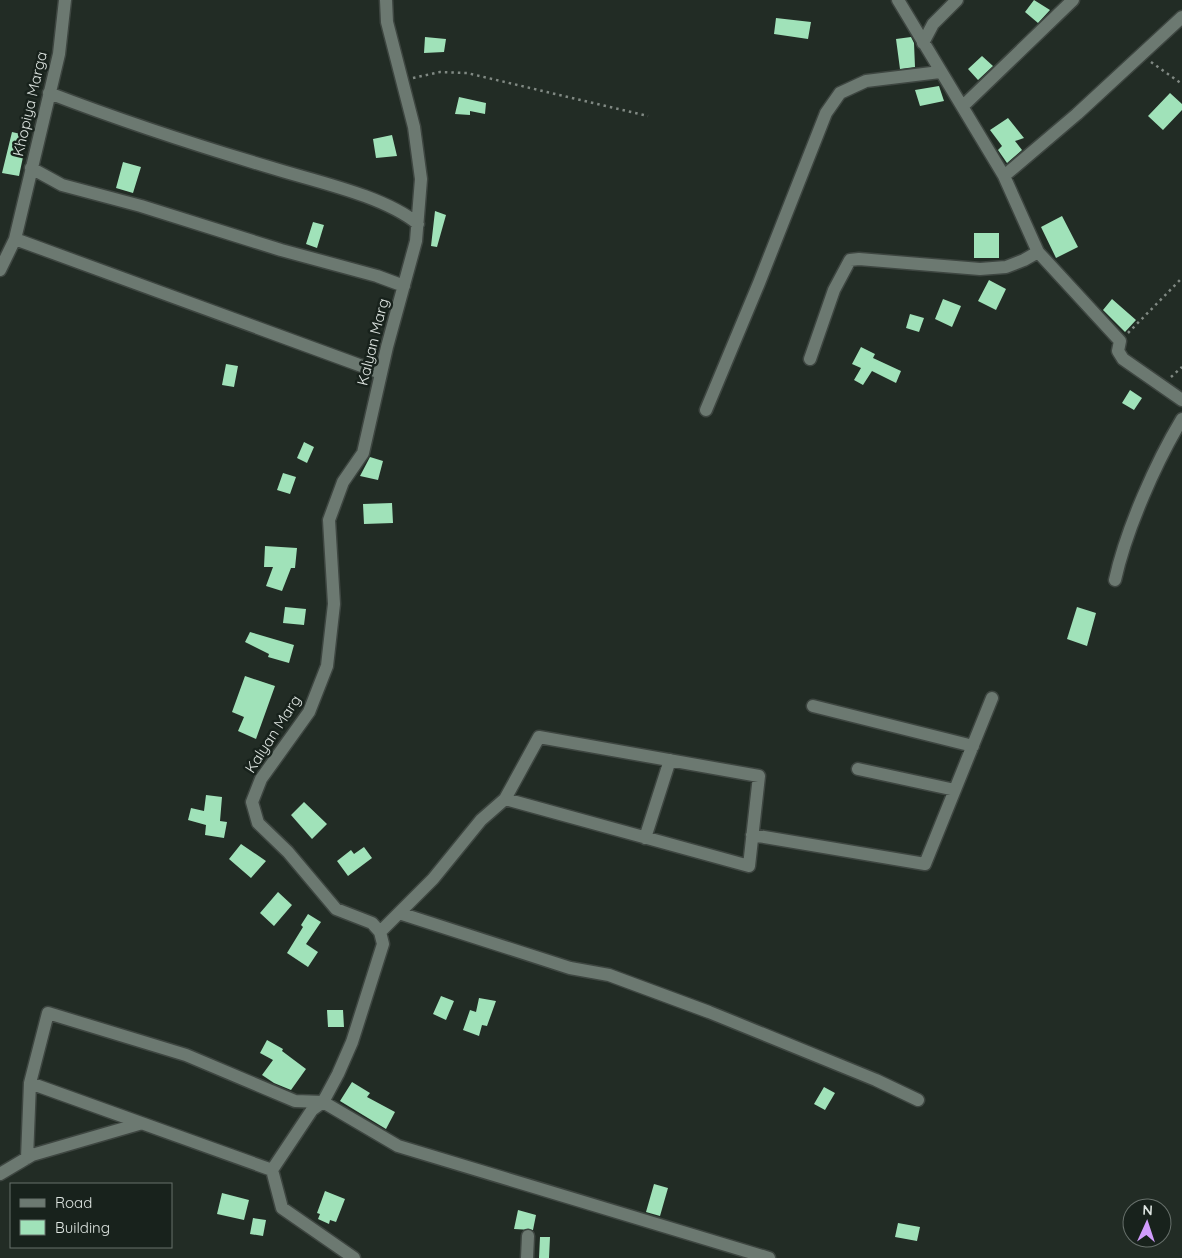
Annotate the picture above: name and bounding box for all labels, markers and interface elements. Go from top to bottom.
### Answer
street label: Khopiya Marga [8,50,51,158]
street label: Kalyan Marg [353,296,393,387]
street label: Kalyan Marg [240,691,305,776]
legend [10,1183,172,1248]
text: Road [55,1193,92,1212]
north arrow [1122,1198,1172,1248]
text: N [1142,1201,1153,1219]
text: Building [55,1218,110,1237]

